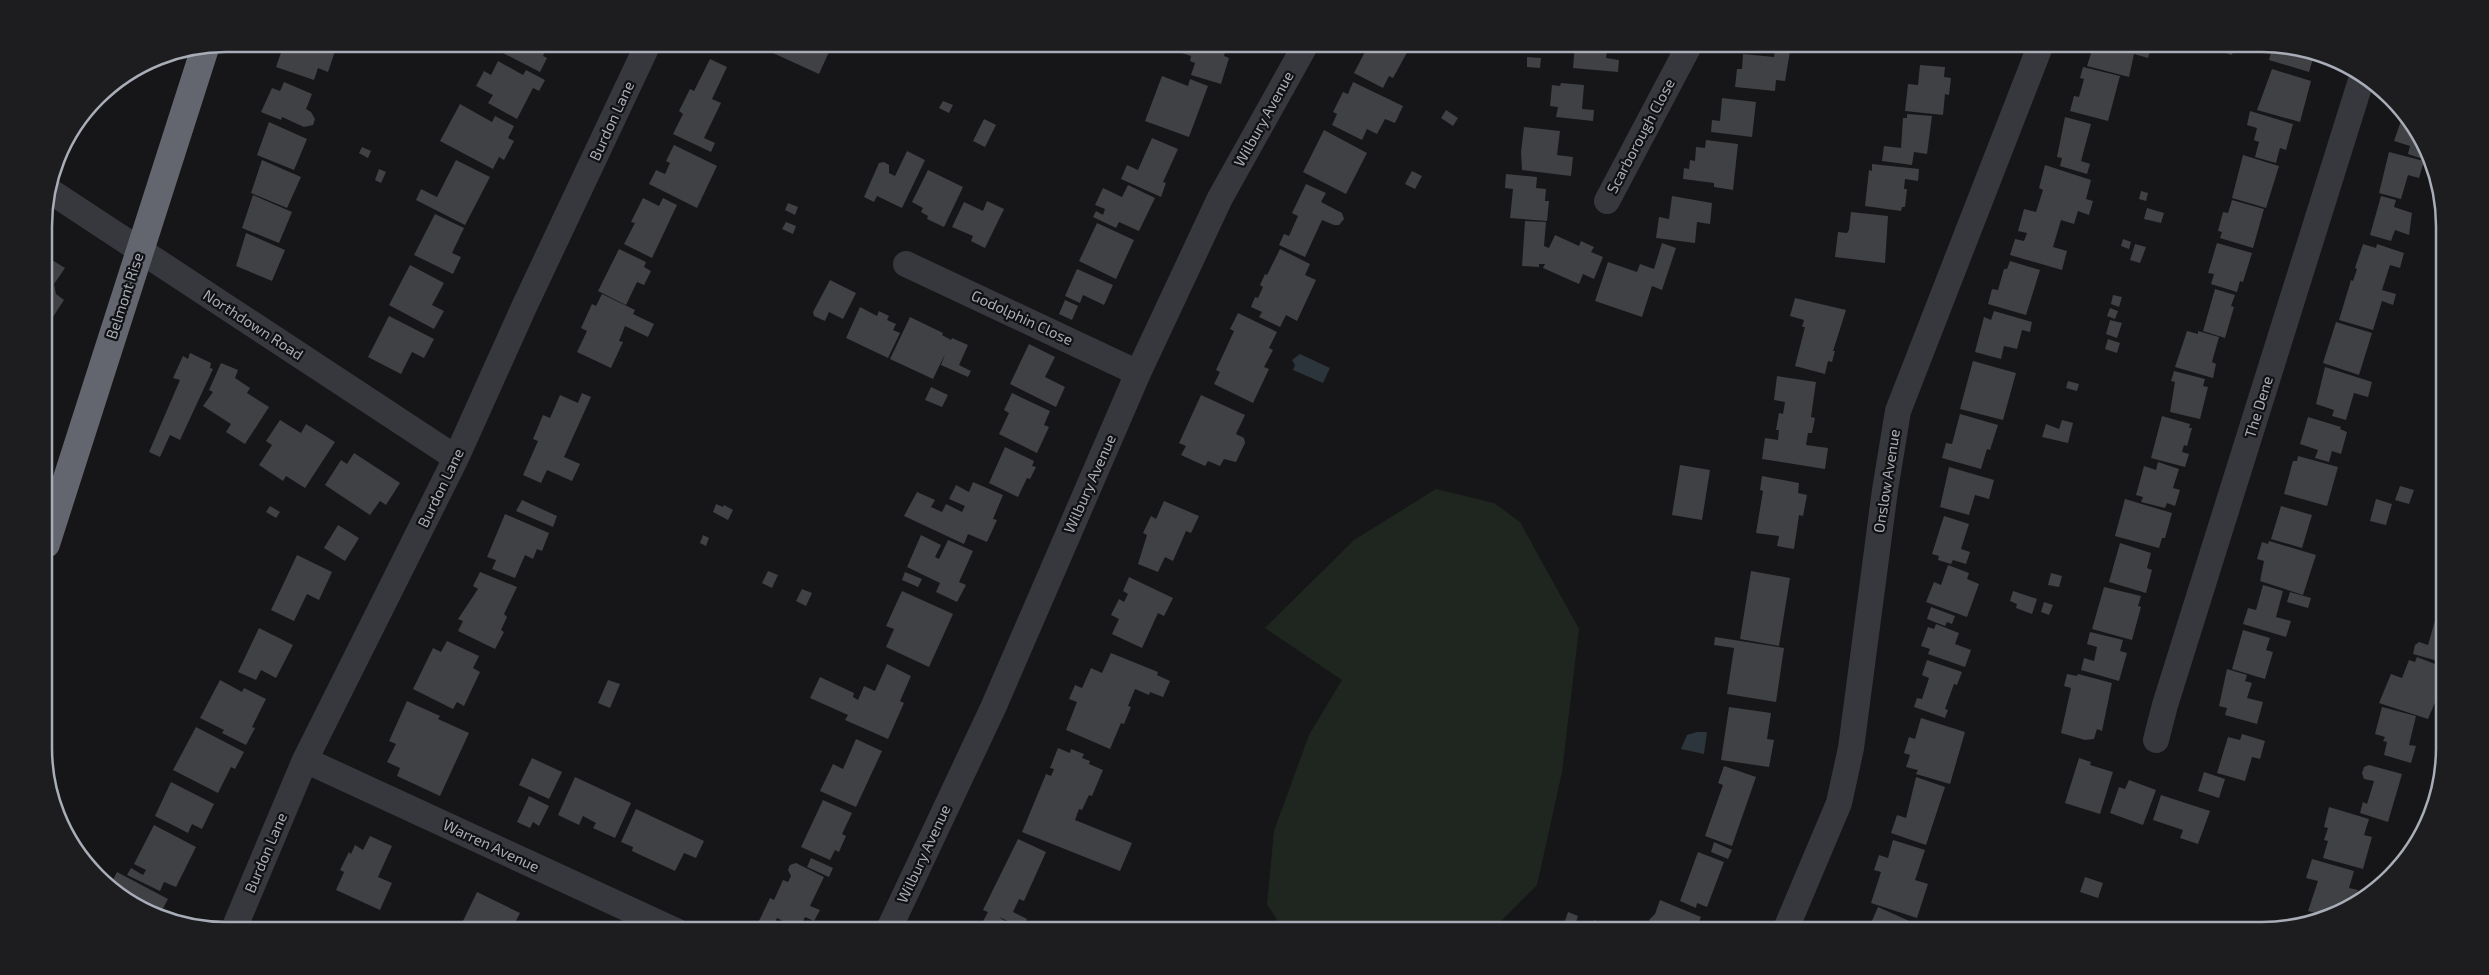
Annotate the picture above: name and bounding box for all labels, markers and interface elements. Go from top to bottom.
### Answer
street label: Wilbury Avenue [1229,68,1297,169]
street label: Scarborough Close [1602,75,1678,196]
street label: Burdon Lane [585,78,637,163]
street label: Belmont Rise [102,250,147,341]
street label: Northdown Road [200,285,307,363]
street label: Godolphin Close [969,286,1076,348]
street label: The Dene [2240,374,2276,440]
street label: Onslow Avenue [1869,428,1903,534]
street label: Wilbury Avenue [1059,431,1119,536]
street label: Burdon Lane [413,445,467,530]
street label: Wilbury Avenue [892,802,954,906]
street label: Burdon Lane [240,810,290,896]
street label: Warren Avenue [440,815,542,875]

